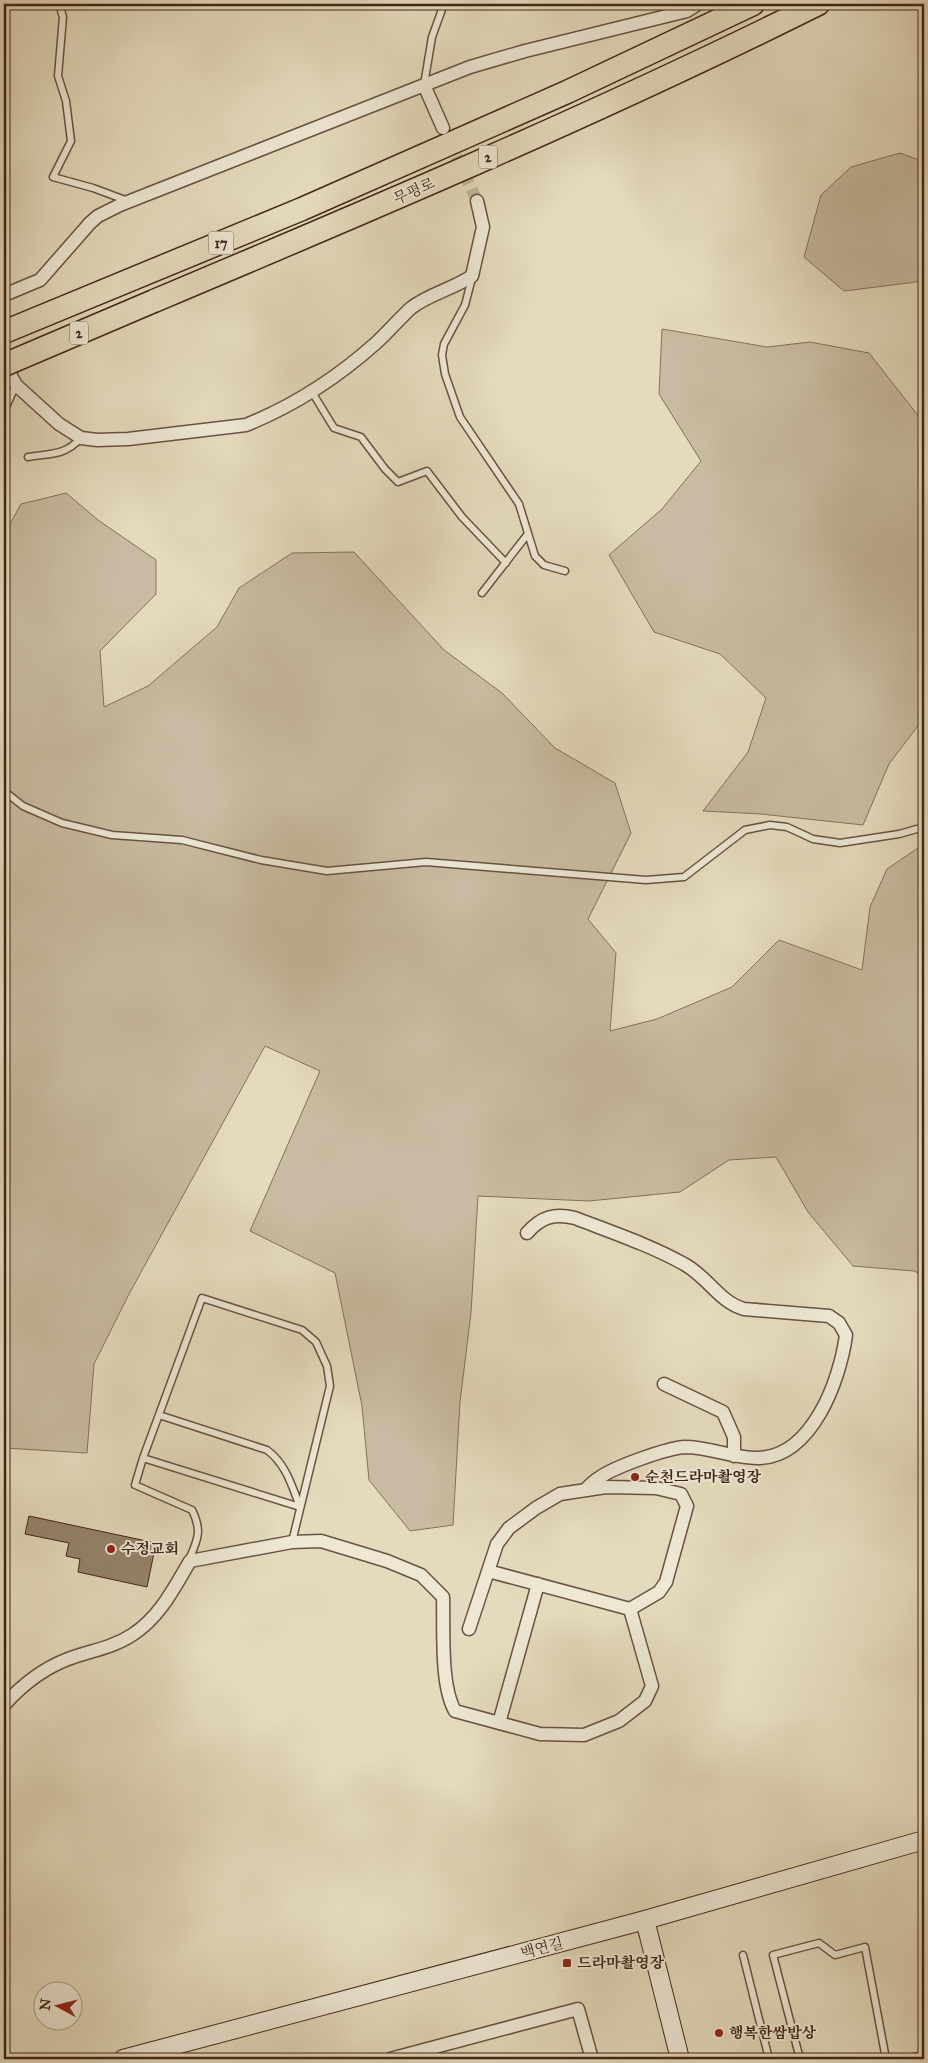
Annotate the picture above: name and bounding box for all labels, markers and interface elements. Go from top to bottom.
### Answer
road number: 2 [479,146,497,168]
street label: 무평로 [390,174,438,208]
road number: 17 [208,232,234,254]
road number: 2 [70,322,88,344]
place label: 순천드라마촬영장 [645,1468,761,1486]
marker: 순천드라마촬영장 [629,1471,641,1483]
place label: 수정교회 [121,1540,179,1558]
marker: 수정교회 [105,1543,117,1555]
street label: 백연길 [519,1934,565,1962]
place label: 드라마촬영장 [577,1954,664,1972]
marker: 드라마촬영장 [561,1957,573,1969]
north arrow [32,1980,82,2030]
text: N [36,1997,55,2011]
place label: 행복한쌈밥상 [729,2024,816,2042]
marker: 행복한쌈밥상 [713,2027,725,2039]

